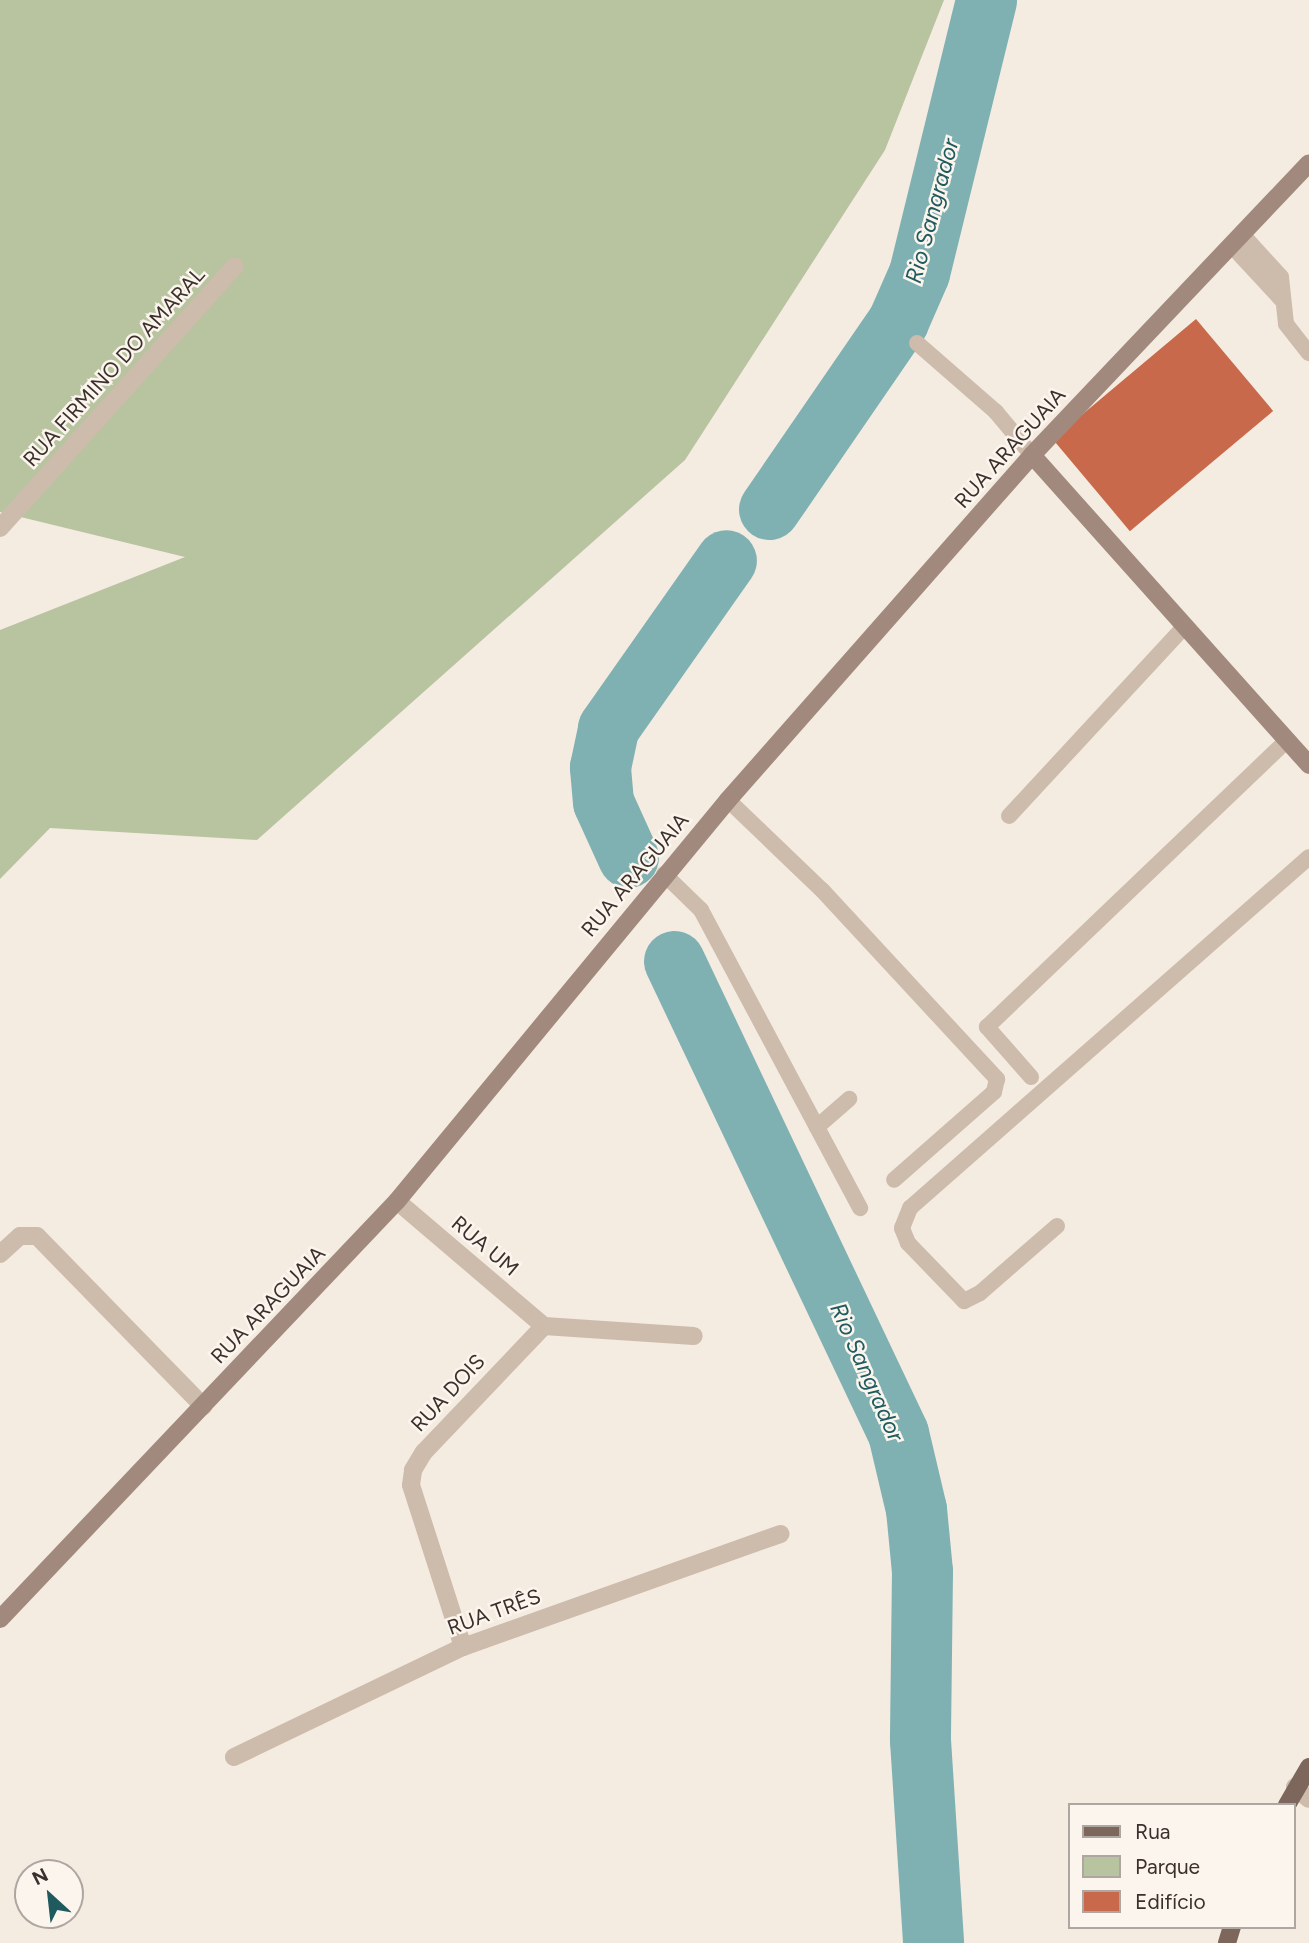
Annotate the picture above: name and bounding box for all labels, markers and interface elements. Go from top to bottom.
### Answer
water label: Rio Sangrador [899,136,965,286]
street label: RUA FIRMINO DO AMARAL [18,262,210,472]
street label: RUA ARAGUAIA [949,383,1071,513]
street label: RUA ARAGUAIA [576,808,694,942]
street label: RUA UM [446,1211,524,1281]
street label: RUA ARAGUAIA [206,1241,330,1369]
water label: Rio Sangrador [824,1298,910,1446]
street label: RUA DOIS [406,1349,490,1437]
street label: RUA TRÊS [444,1583,544,1641]
legend [1068,1803,1295,1929]
text: Rua [1135,1819,1171,1844]
text: Parque [1135,1854,1200,1879]
north arrow [14,1859,84,1929]
text: N [28,1863,52,1890]
text: Edifício [1135,1889,1206,1914]

